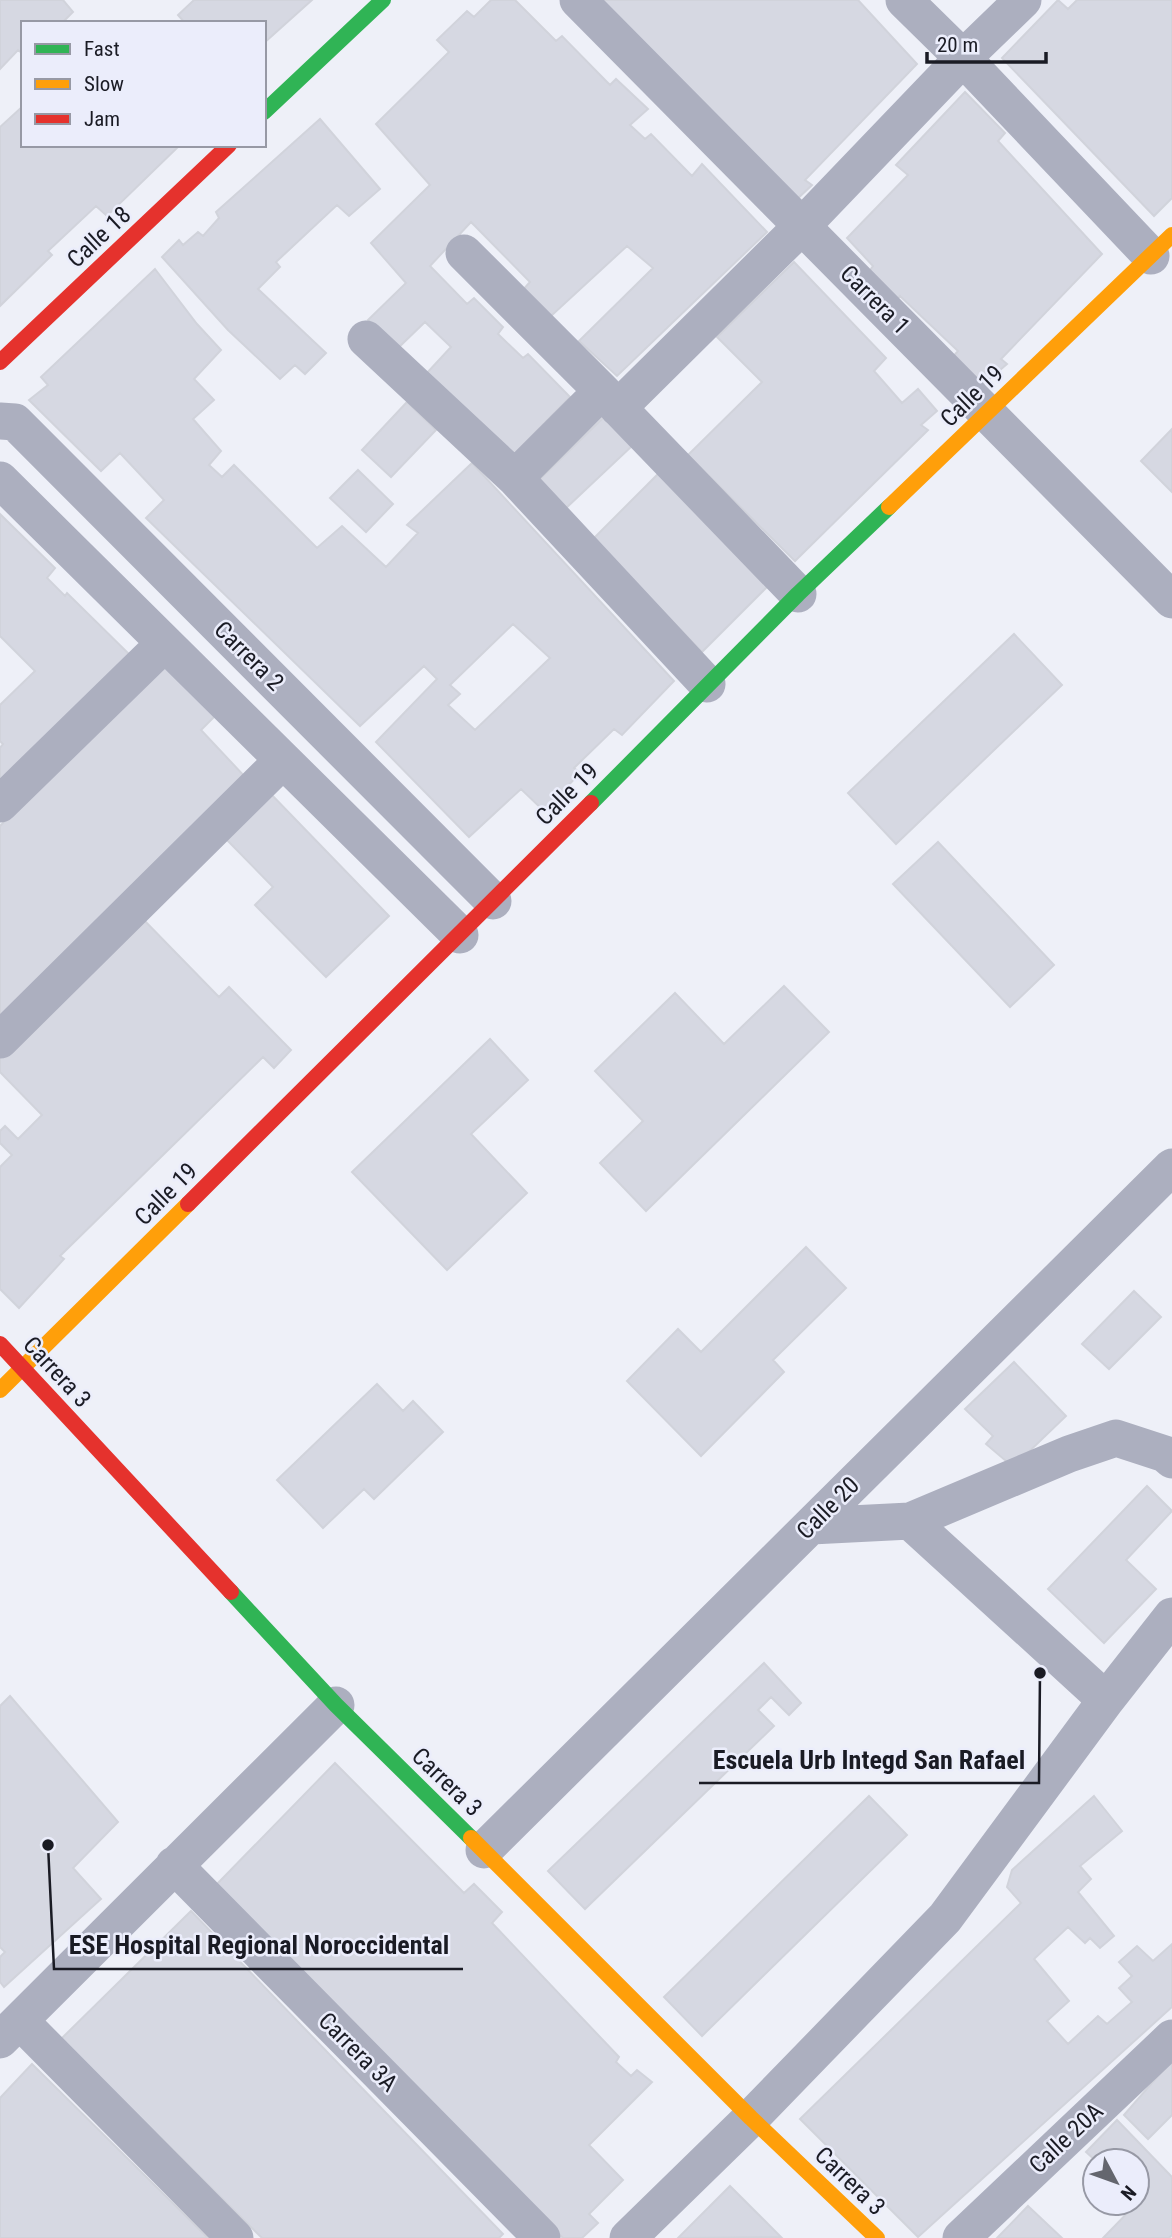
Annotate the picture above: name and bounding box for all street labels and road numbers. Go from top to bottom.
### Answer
street label: Calle 18 [61,201,137,273]
street label: Carrera 1 [835,260,915,340]
street label: Calle 19 [935,359,1009,433]
street label: Carrera 2 [209,616,289,696]
street label: Calle 19 [530,757,604,831]
street label: Calle 19 [129,1157,203,1231]
street label: Carrera 3 [17,1331,97,1413]
street label: Calle 20 [791,1471,865,1545]
street label: Carrera 3 [406,1742,488,1822]
street label: Carrera 3A [313,2007,403,2097]
street label: Calle 20A [1023,2097,1109,2179]
street label: Carrera 3 [809,2141,891,2221]

